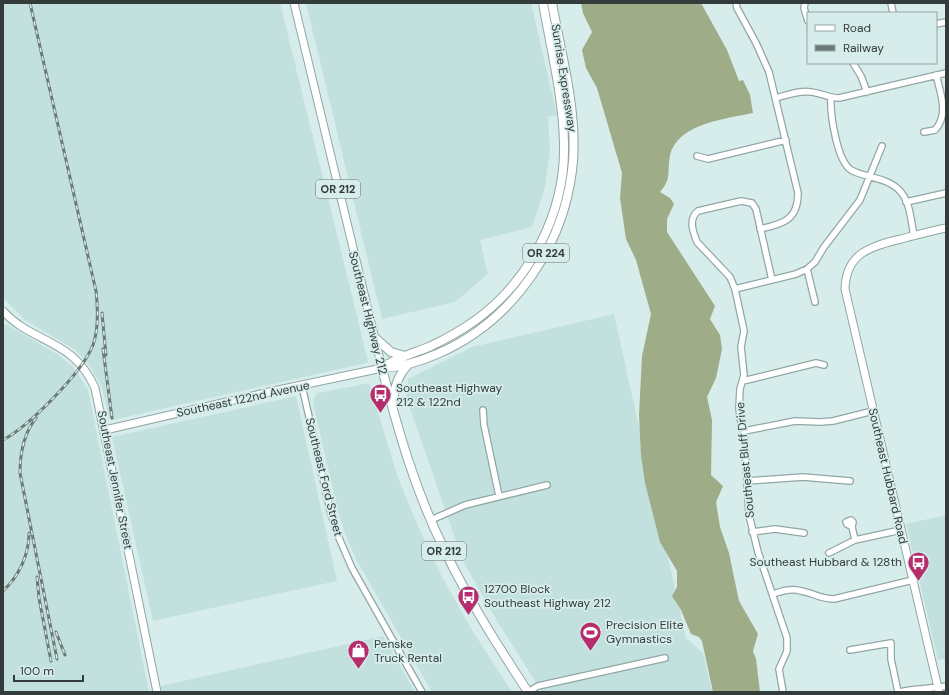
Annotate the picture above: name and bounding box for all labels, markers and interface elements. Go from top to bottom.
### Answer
legend [807,12,937,64]
text: Road [843,20,871,36]
street label: Sunrise Expressway [548,23,580,133]
text: Railway [843,40,884,56]
road number: OR 212 [316,180,360,198]
road number: OR 224 [523,244,569,262]
street label: Southeast Highway 212 [345,249,391,377]
street label: Southeast 122nd Avenue [175,377,311,421]
place label: Southeast Highway 212 & 122nd [396,380,502,410]
bus stop icon: Southeast Highway 212 & 122nd [367,382,393,415]
street label: Southeast Bluff Drive [732,401,758,519]
street label: Southeast Hubbard Road [865,406,911,546]
street label: Southeast Jennifer Street [94,409,136,551]
street label: Southeast Ford Street [302,416,347,538]
road number: OR 212 [422,542,466,560]
bus stop icon: Southeast Hubbard & 128th [905,549,931,582]
place label: Southeast Hubbard & 128th [750,554,902,570]
place label: 12700 Block Southeast Highway 212 [484,581,611,611]
bus stop icon: 12700 Block Southeast Highway 212 [456,583,482,616]
place label: Precision Elite Gymnastics [606,617,684,647]
sports icon: Precision Elite Gymnastics [577,619,603,652]
place label: Penske Truck Rental [374,636,442,666]
shop icon: Penske Truck Rental [346,638,372,671]
scale bar [14,657,83,683]
text: 100 m [20,663,54,679]

